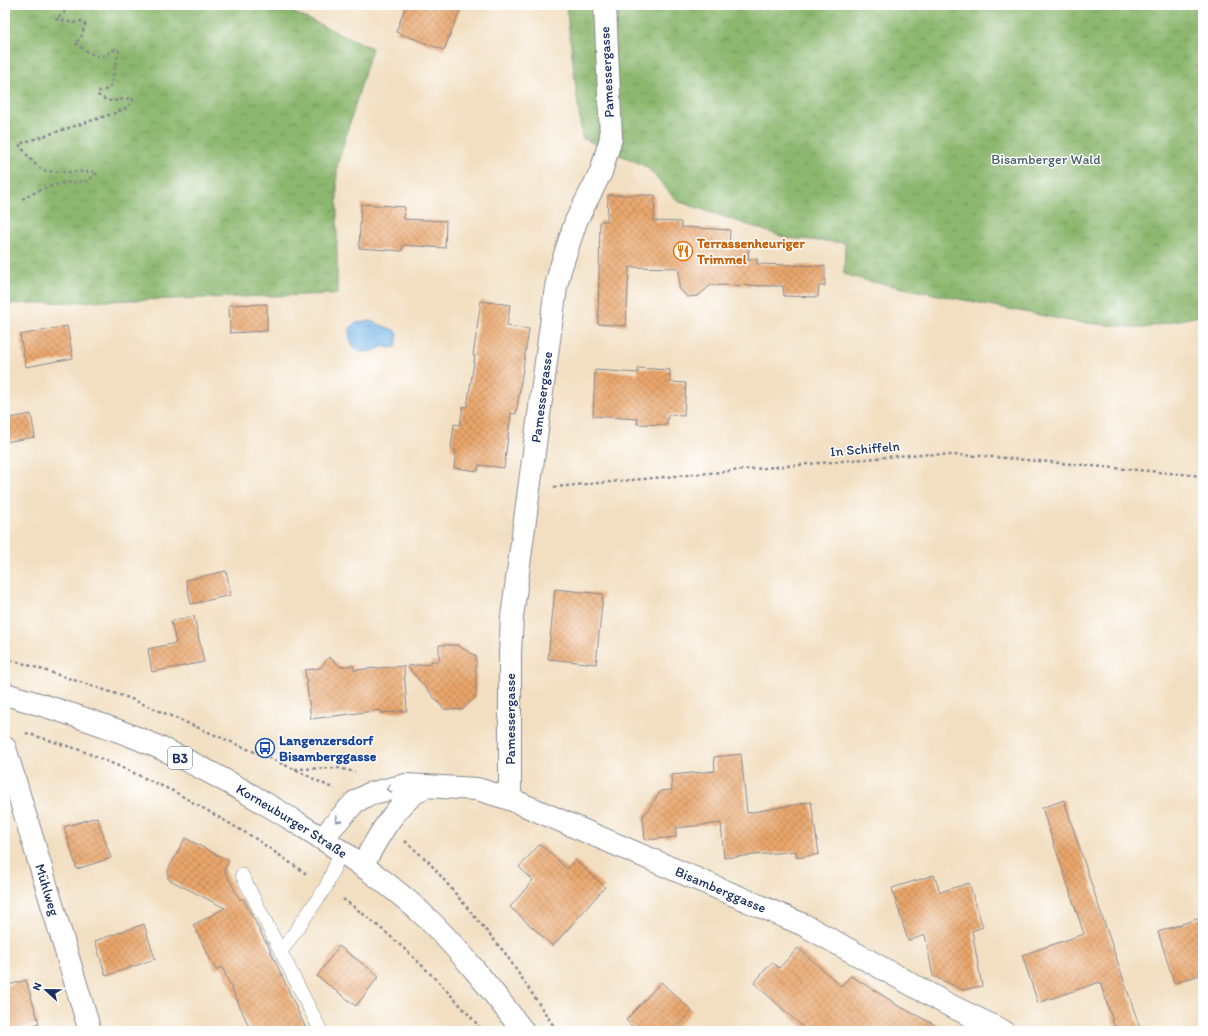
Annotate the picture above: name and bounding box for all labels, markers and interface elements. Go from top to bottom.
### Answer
street label: Pamessergasse [596,25,618,118]
park label: Bisamberger Wald [991,151,1101,168]
place label: Terrassenheuriger Trimmel [696,235,805,268]
restaurant icon: Terrassenheuriger Trimmel [672,240,694,262]
street label: Pamessergasse [527,350,556,444]
street label: In Schiffeln [829,437,901,461]
street label: Pamessergasse [502,673,519,765]
place label: Langenzersdorf Bisamberggasse [279,732,377,765]
bus stop icon: Langenzersdorf Bisamberggasse [254,737,276,759]
road number: B3 [168,747,192,769]
street label: Korneuburger Straße [233,780,351,862]
one-way arrow [386,784,392,792]
one-way arrow [335,815,343,823]
street label: Mühlweg [32,862,64,919]
street label: Bisamberggasse [673,862,769,916]
north arrow [26,970,66,1010]
text: N [30,981,45,992]

